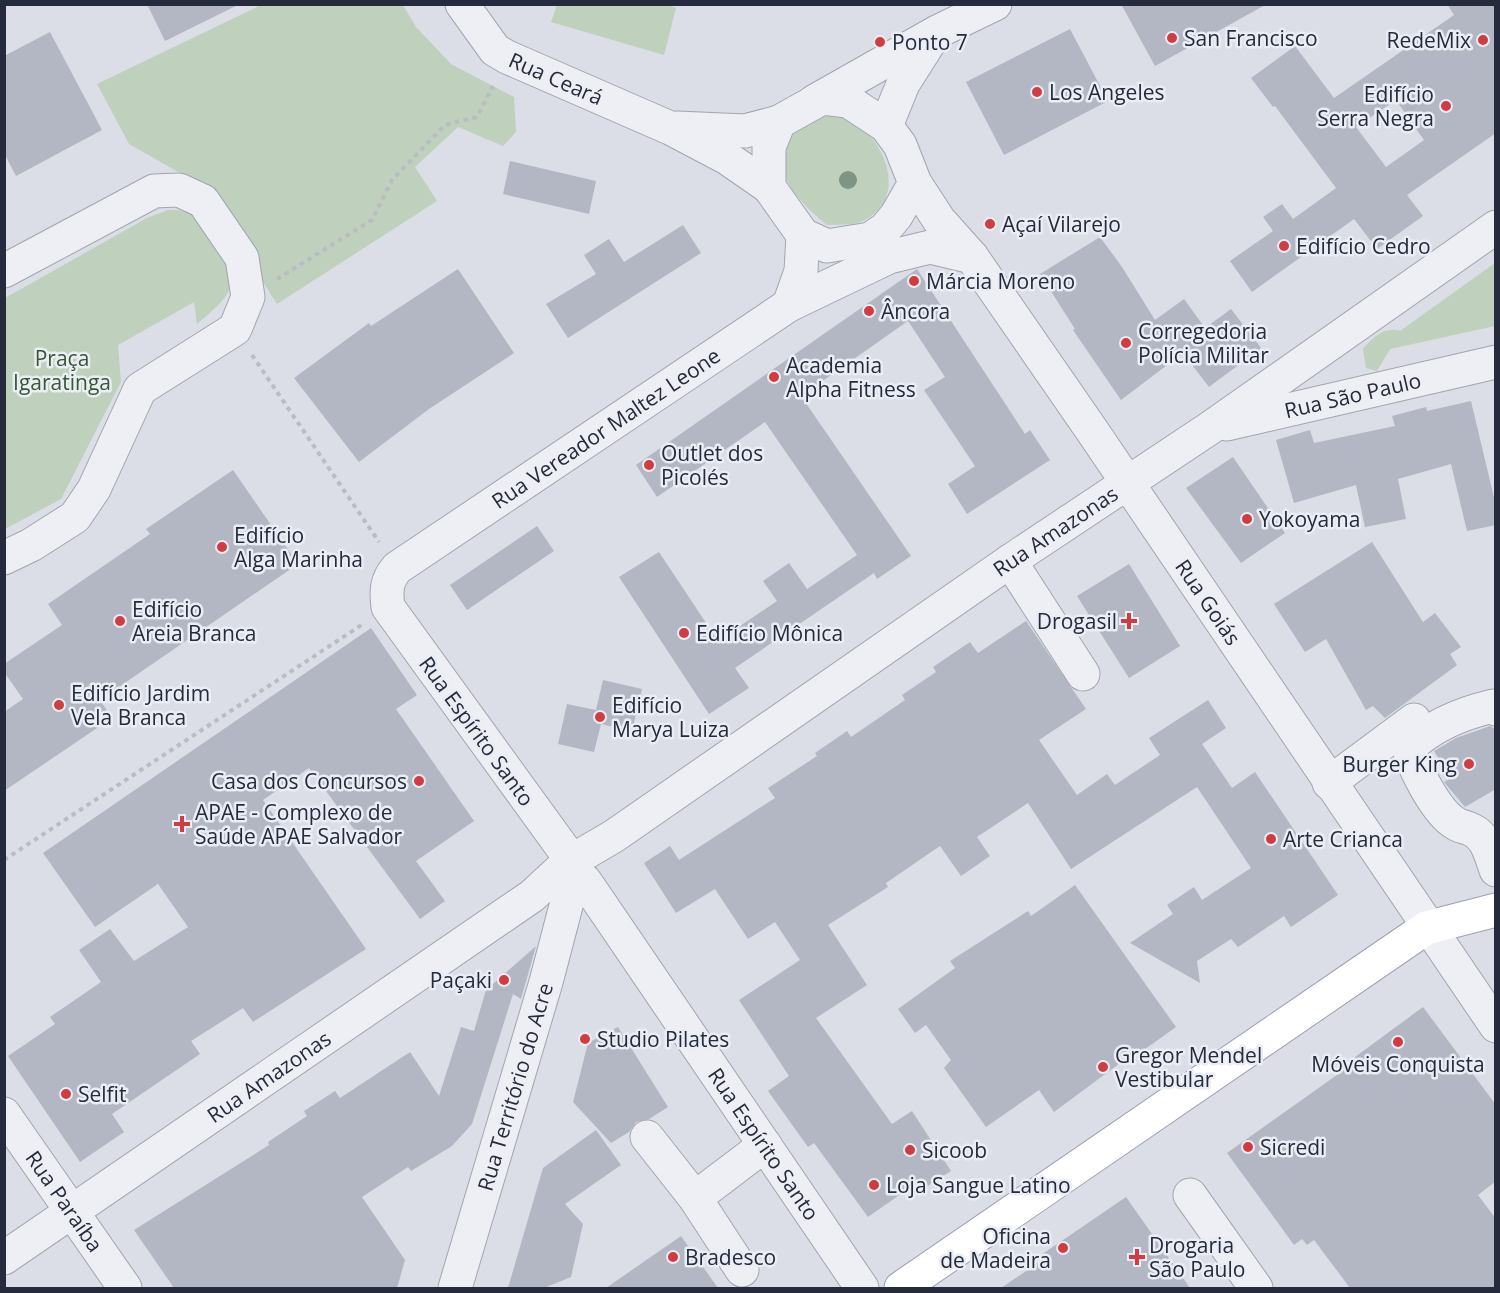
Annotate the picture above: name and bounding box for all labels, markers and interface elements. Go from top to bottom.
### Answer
place label: San Francisco [1184,24,1318,52]
place label: RedeMix [1386,26,1471,54]
place label: Ponto 7 [892,28,968,56]
marker: San Francisco [1165,31,1179,45]
marker: RedeMix [1476,33,1490,47]
marker: Ponto 7 [873,35,887,49]
street label: Rua Ceará [505,46,607,111]
place label: Los Angeles [1049,78,1165,106]
place label: Edifício Serra Negra [1317,80,1434,132]
marker: Los Angeles [1030,85,1044,99]
marker: Edifício Serra Negra [1439,99,1453,113]
place label: Açaí Vilarejo [1002,210,1121,238]
marker: Açaí Vilarejo [983,217,997,231]
place label: Edifício Cedro [1296,232,1431,260]
marker: Edifício Cedro [1277,239,1291,253]
place label: Márcia Moreno [926,267,1075,295]
marker: Márcia Moreno [907,274,921,288]
place label: Âncora [881,297,950,325]
marker: Âncora [862,304,876,318]
place label: Corregedoria Polícia Militar [1138,317,1269,369]
marker: Corregedoria Polícia Militar [1119,336,1133,350]
street label: Rua Vereador Maltez Leone [486,341,726,515]
park label: Praça Igaratinga [13,344,111,396]
place label: Academia Alpha Fitness [786,351,916,403]
street label: Rua São Paulo [1282,366,1424,424]
marker: Academia Alpha Fitness [767,370,781,384]
place label: Outlet dos Picolés [661,439,763,491]
marker: Outlet dos Picolés [642,458,656,472]
street label: Rua Amazonas [987,479,1123,583]
place label: Yokoyama [1259,505,1360,533]
marker: Yokoyama [1240,512,1254,526]
place label: Edifício Alga Marinha [234,521,363,573]
marker: Edifício Alga Marinha [215,540,229,554]
street label: Rua Goiás [1169,554,1247,650]
place label: Edifício Areia Branca [132,595,257,647]
place label: Drogasil [1037,607,1117,635]
marker: Edifício Areia Branca [113,614,127,628]
marker: Drogasil [1122,614,1136,628]
place label: Edifício Mônica [696,619,843,647]
marker: Edifício Mônica [677,626,691,640]
street label: Rua Espírito Santo [413,651,541,811]
place label: Edifício Jardim Vela Branca [71,679,210,731]
place label: Edifício Marya Luiza [612,691,729,743]
marker: Edifício Jardim Vela Branca [52,698,66,712]
marker: Edifício Marya Luiza [593,710,607,724]
place label: Burger King [1342,750,1457,778]
marker: Burger King [1462,757,1476,771]
place label: Casa dos Concursos [211,767,407,795]
marker: Casa dos Concursos [412,774,426,788]
place label: APAE - Complexo de Saúde APAE Salvador [195,798,403,850]
marker: APAE - Complexo de Saúde APAE Salvador [173,815,191,833]
place label: Arte Crianca [1283,825,1403,853]
marker: Arte Crianca [1264,832,1278,846]
place label: Paçaki [430,966,492,994]
marker: Paçaki [497,973,511,987]
street label: Rua Território do Acre [471,979,559,1194]
street label: Rua Amazonas [201,1024,336,1129]
place label: Studio Pilates [597,1025,729,1053]
marker: Studio Pilates [578,1032,592,1046]
marker: Móveis Conquista [1391,1035,1405,1049]
place label: Gregor Mendel Vestibular [1115,1041,1262,1093]
place label: Móveis Conquista [1311,1050,1485,1078]
marker: Gregor Mendel Vestibular [1096,1060,1110,1074]
street label: Rua Espírito Santo [702,1062,826,1226]
place label: Selfit [78,1080,126,1108]
marker: Selfit [59,1087,73,1101]
place label: Sicredi [1260,1133,1325,1161]
place label: Sicoob [922,1136,987,1164]
marker: Sicredi [1241,1140,1255,1154]
marker: Sicoob [903,1143,917,1157]
street label: Rua Paraíba [20,1145,110,1257]
place label: Loja Sangue Latino [886,1171,1071,1199]
marker: Loja Sangue Latino [867,1178,881,1192]
place label: Oficina de Madeira [940,1222,1051,1274]
place label: Drogaria São Paulo [1149,1231,1245,1283]
marker: Oficina de Madeira [1056,1241,1070,1255]
place label: Bradesco [685,1243,776,1271]
marker: Bradesco [666,1250,680,1264]
marker: Drogaria São Paulo [1130,1250,1144,1264]

